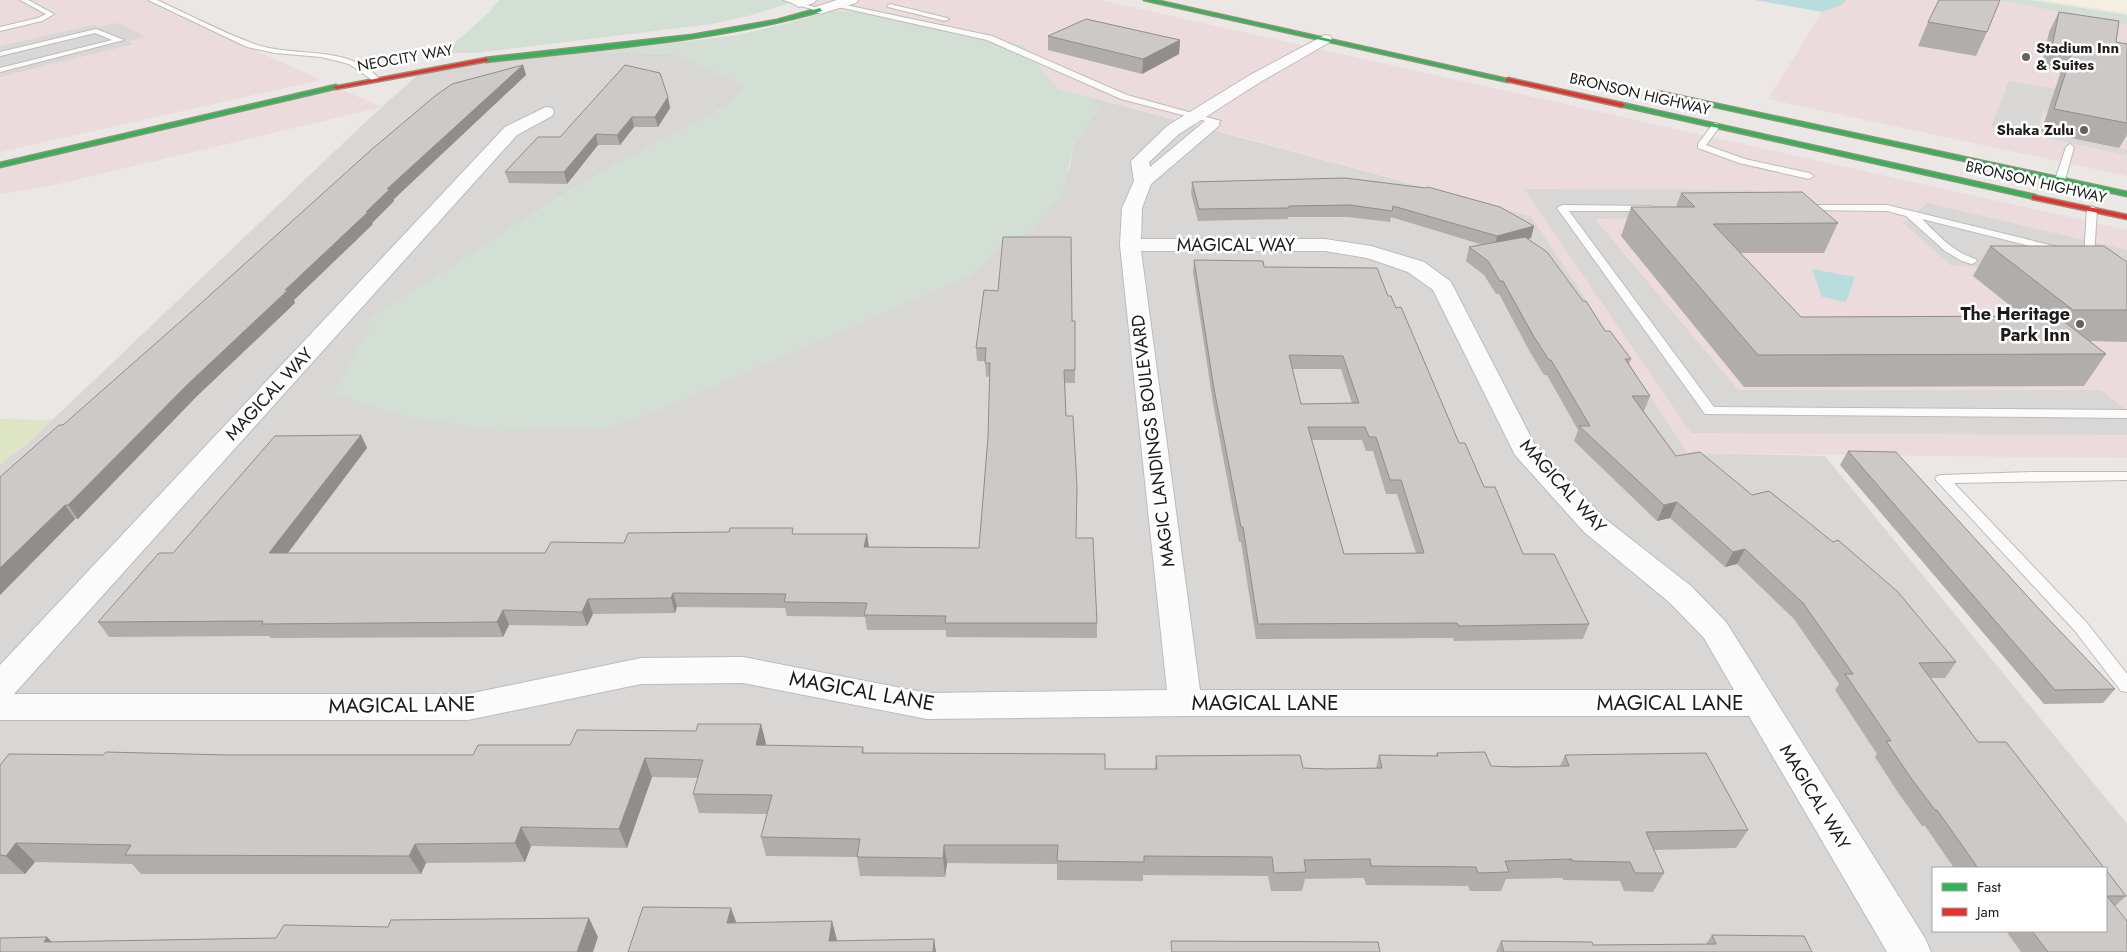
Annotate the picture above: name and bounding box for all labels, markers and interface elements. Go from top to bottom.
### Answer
place label: Stadium Inn & Suites [2036,37,2119,76]
street label: NEOCITY WAY [356,39,455,77]
marker: Stadium Inn & Suites [2020,51,2032,63]
street label: BRONSON HIGHWAY [1567,67,1713,121]
place label: Shaka Zulu [1997,119,2074,141]
marker: Shaka Zulu [2078,124,2090,136]
street label: BRONSON HIGHWAY [1963,155,2109,209]
street label: MAGICAL WAY [1177,232,1296,258]
place label: The Heritage Park Inn [1960,301,2070,348]
street label: MAGIC LANDINGS BOULEVARD [1125,313,1181,569]
marker: The Heritage Park Inn [2074,318,2086,330]
street label: MAGICAL WAY [219,341,320,446]
street label: MAGICAL WAY [1514,433,1613,539]
street label: MAGICAL LANE [787,663,937,719]
street label: MAGICAL LANE [1191,688,1339,718]
street label: MAGICAL LANE [1596,688,1744,718]
street label: MAGICAL LANE [328,689,476,721]
street label: MAGICAL WAY [1773,740,1857,855]
legend [1932,867,2107,932]
text: Fast [1977,876,2001,898]
text: Jam [1975,901,2000,923]

